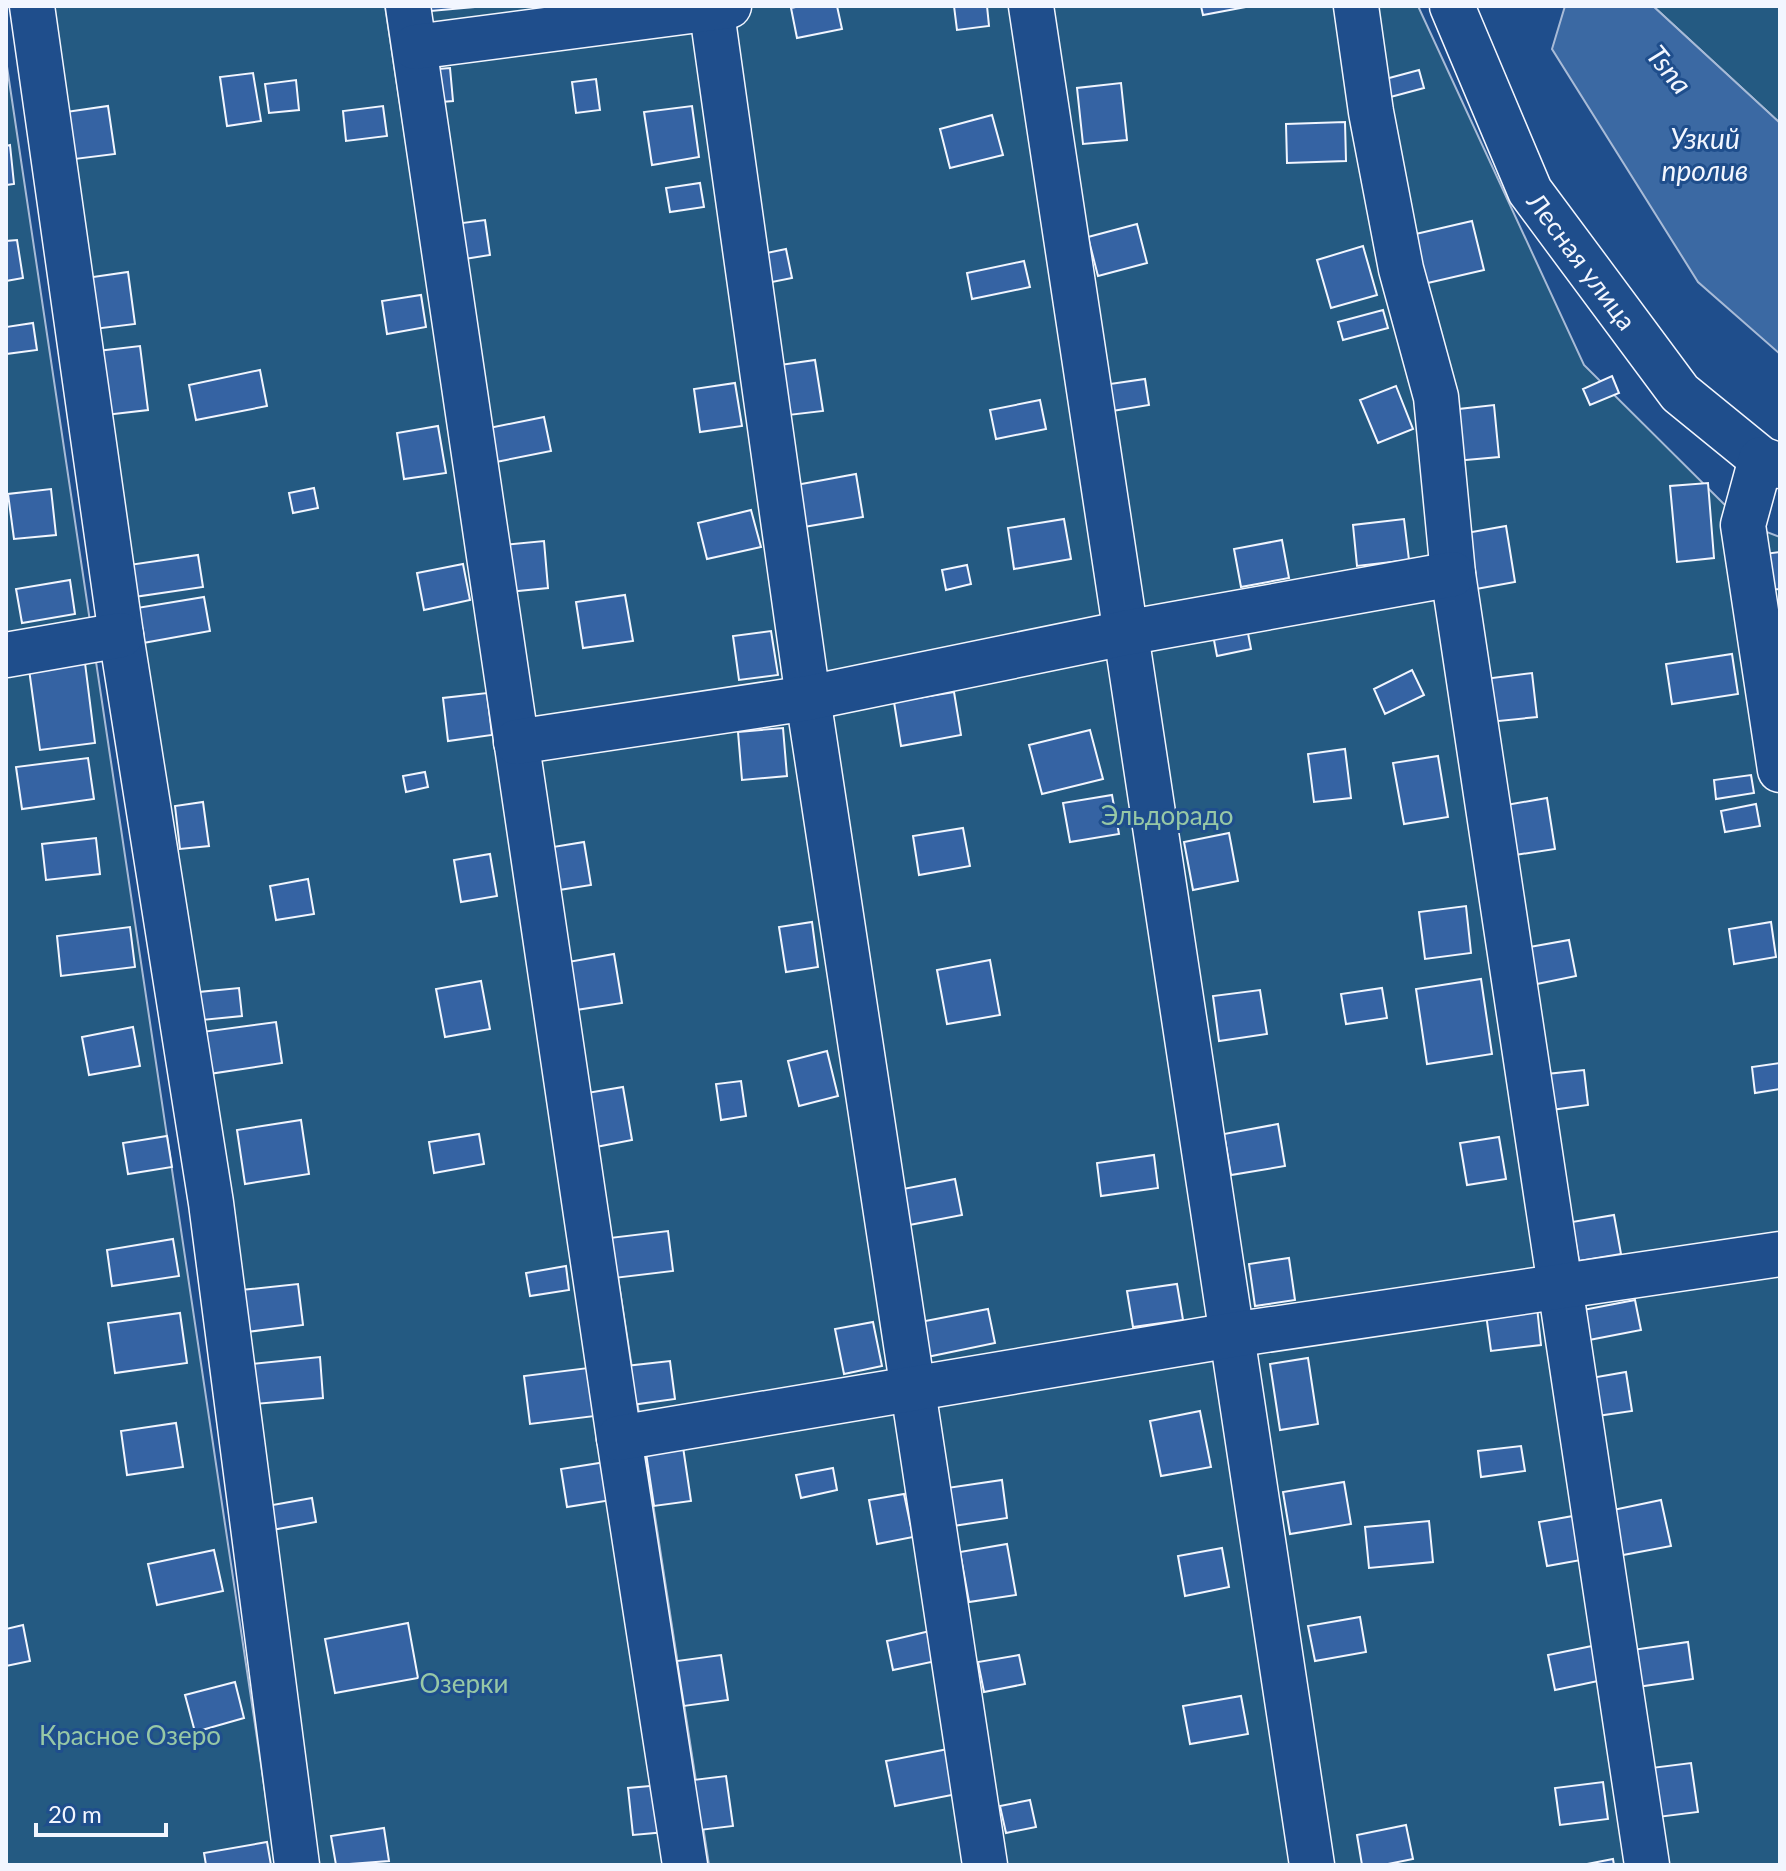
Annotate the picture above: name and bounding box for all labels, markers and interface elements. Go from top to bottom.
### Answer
water label: Tsna [1640,38,1700,100]
water label: Узкий пролив [1662,121,1748,187]
street label: Лесная улица [1520,185,1643,336]
park label: Эльдорадо [1101,799,1233,831]
park label: Озерки [420,1667,508,1699]
park label: Красное Озеро [39,1719,221,1751]
scale bar [36,1787,166,1837]
text: 20 m [48,1799,102,1828]

